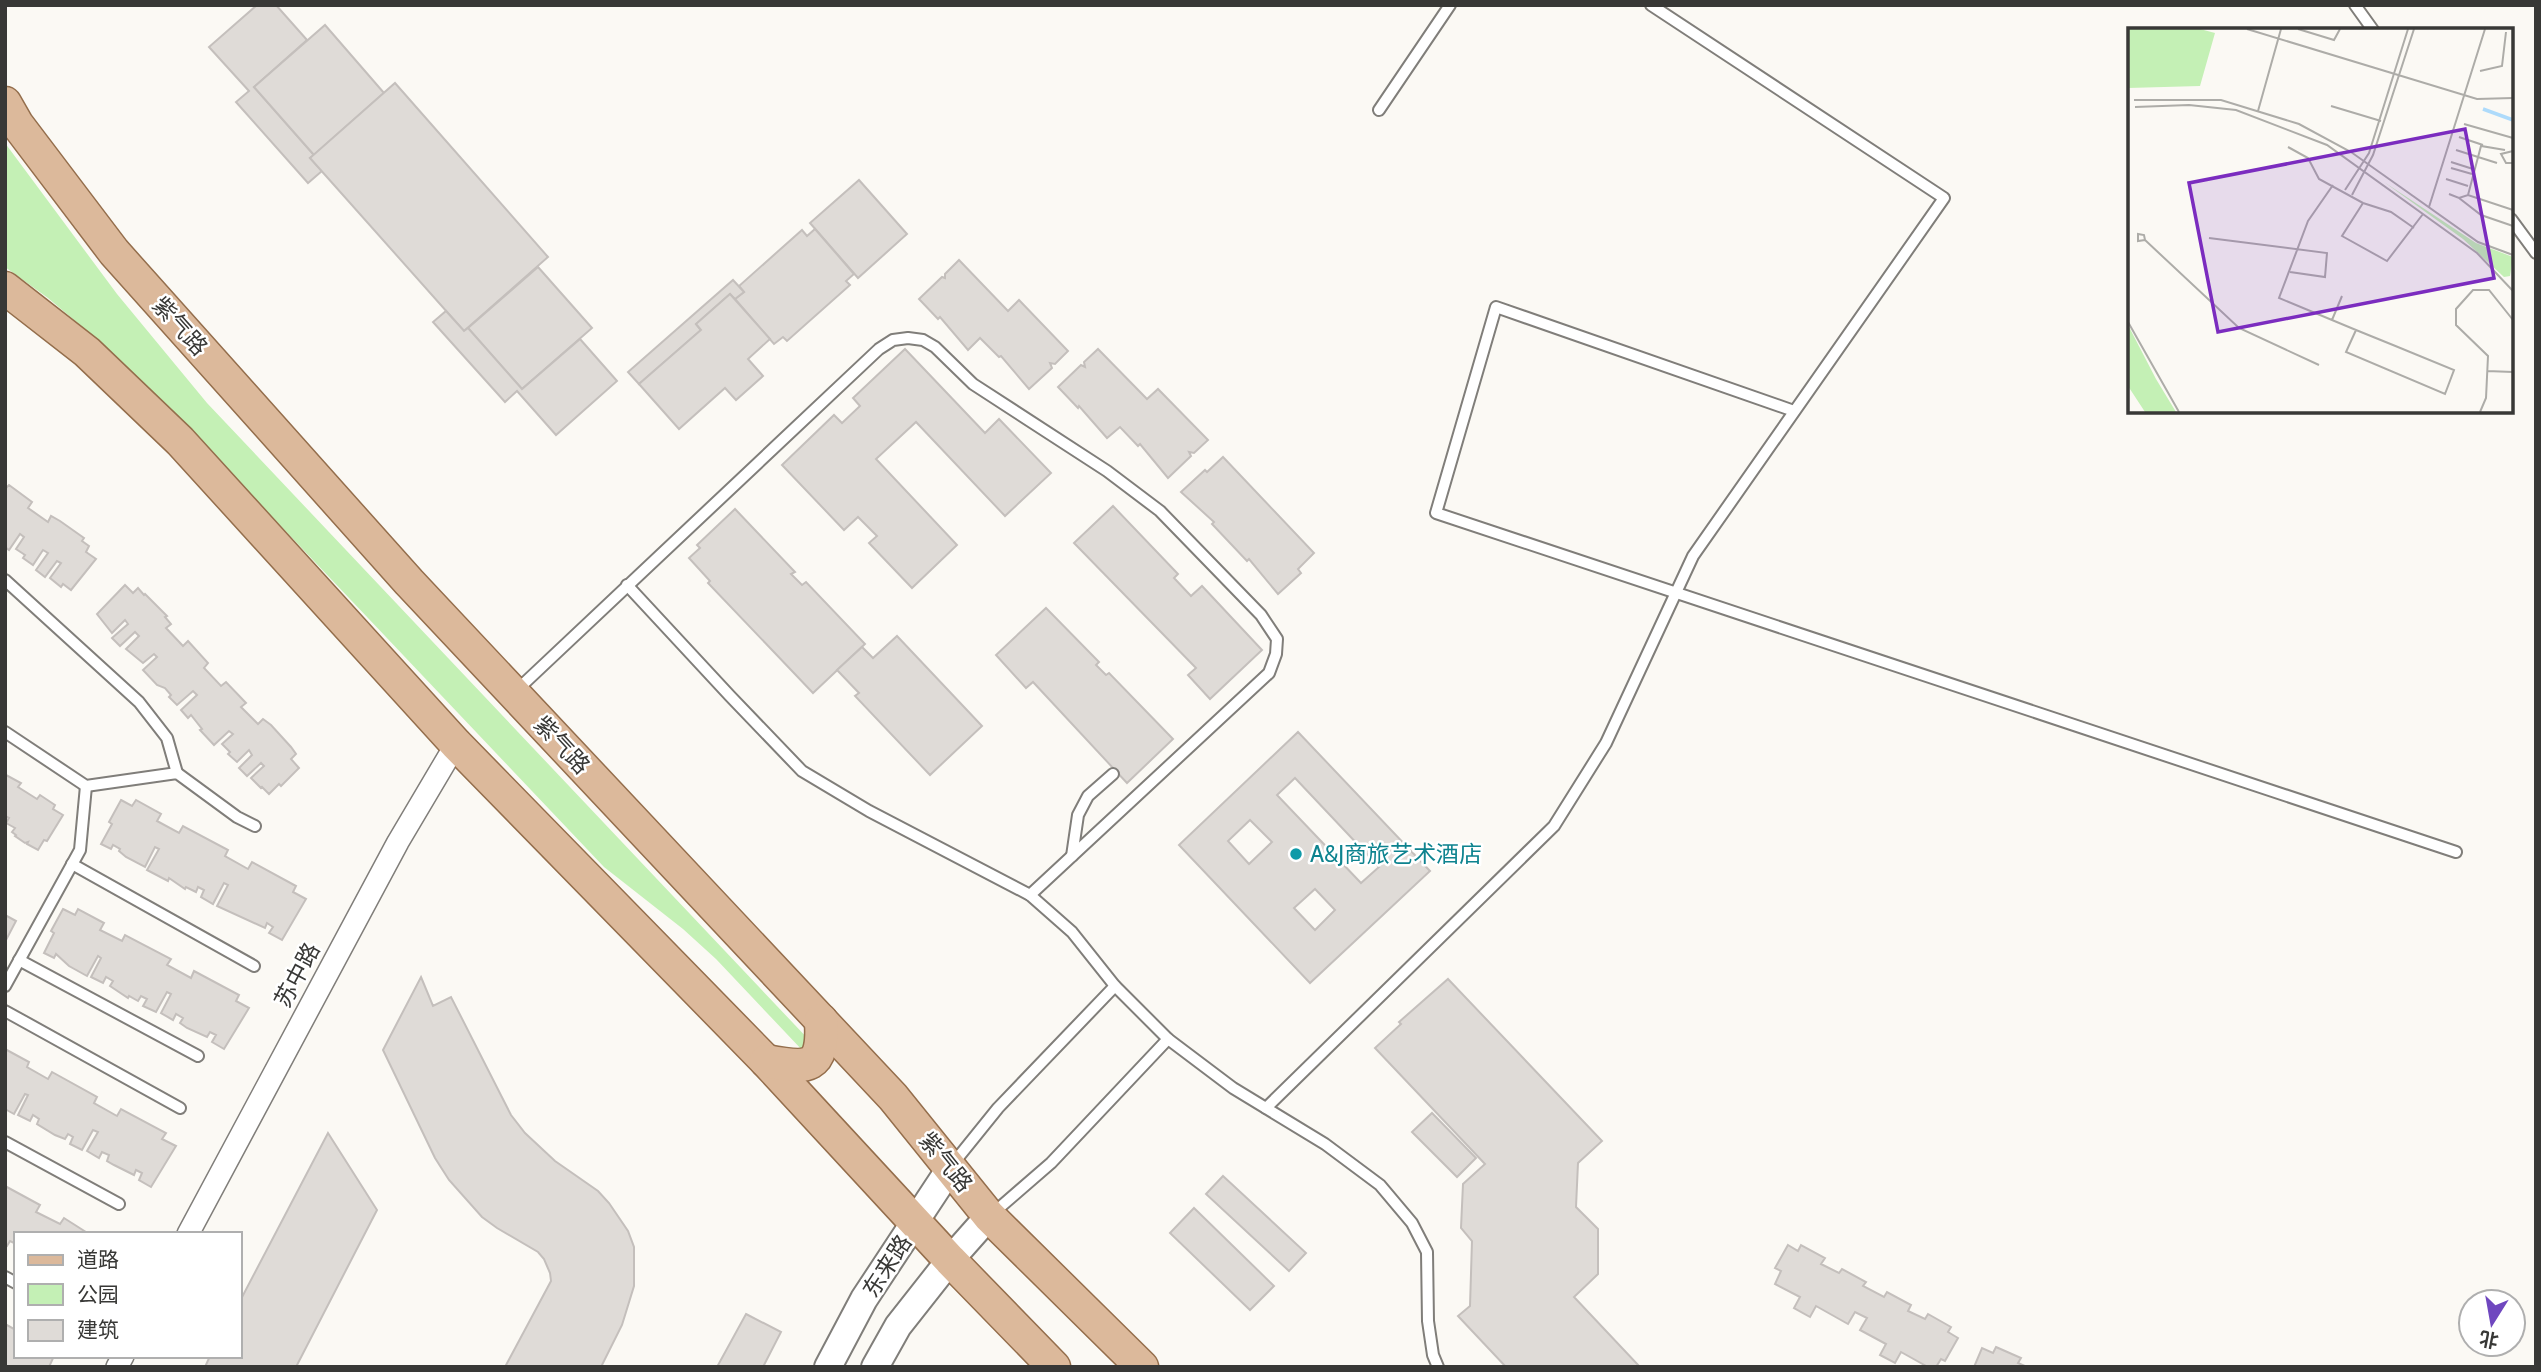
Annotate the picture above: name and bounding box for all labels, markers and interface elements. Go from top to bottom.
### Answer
inset map [2128,28,2513,413]
street label: 紫气路 [147,291,213,361]
street label: 紫气路 [528,710,596,780]
place label: A&J商旅艺术酒店 [1310,840,1482,868]
marker: A&J商旅艺术酒店 [1288,846,1304,862]
street label: 苏中路 [268,938,326,1012]
street label: 紫气路 [913,1126,979,1198]
street label: 东来路 [856,1229,918,1303]
legend [14,1232,242,1358]
text: 道路 [77,1247,119,1272]
text: 公园 [77,1282,119,1307]
north arrow [2457,1288,2527,1358]
text: 建筑 [77,1317,119,1342]
text: 北 [2477,1326,2500,1352]

